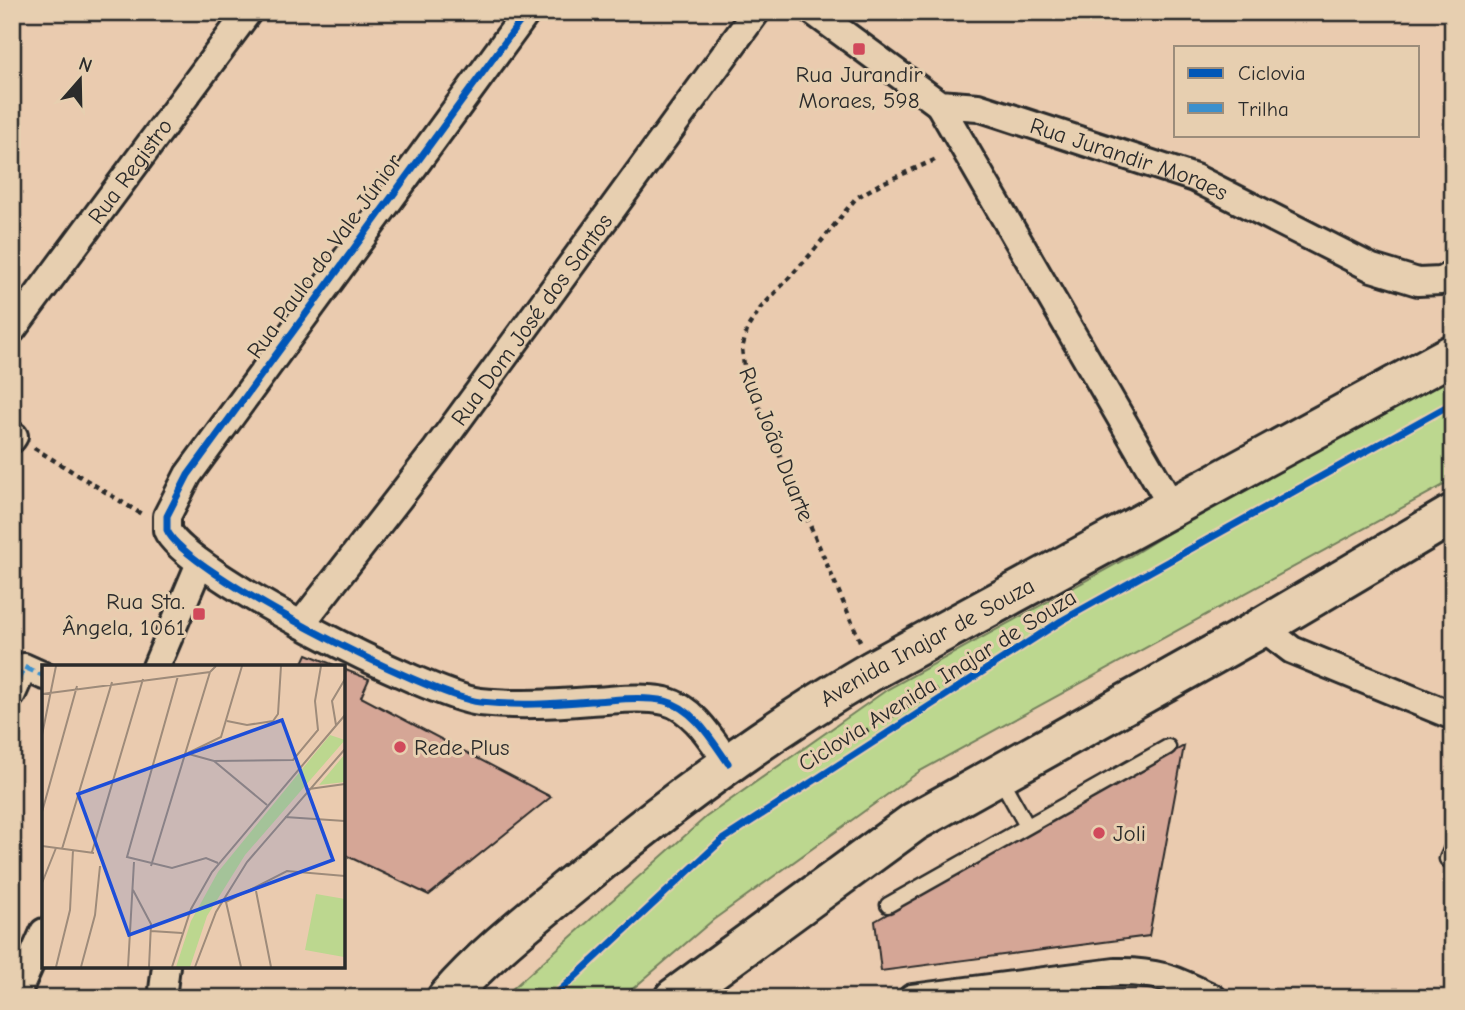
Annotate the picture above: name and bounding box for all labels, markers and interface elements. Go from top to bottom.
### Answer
marker: Rua Jurandir Moraes, 598 [851,41,867,57]
north arrow [46,46,116,116]
legend [1174,46,1420,136]
text: N [76,53,95,77]
place label: Rua Jurandir Moraes, 598 [795,61,923,114]
text: Ciclovia [1238,61,1306,85]
text: Trilha [1238,97,1289,121]
street label: Rua Jurandir Moraes [1027,112,1232,207]
street label: Rua Registro [82,113,178,229]
street label: Rua Paulo do Vale Júnior [241,148,408,364]
street label: Rua Dom José dos Santos [445,208,618,431]
street label: Rua João Duarte [733,363,820,525]
street label: Avenida Inajar de Souza [815,572,1039,713]
street label: Ciclovia Avenida Inajar de Souza [793,584,1081,777]
place label: Rua Sta. Ângela, 1061 [62,588,185,641]
marker: Rua Sta. Ângela, 1061 [191,606,207,622]
inset map [42,665,345,968]
place label: Rede Plus [414,734,510,761]
marker: Rede Plus [392,739,408,755]
place label: Joli [1113,820,1146,847]
marker: Joli [1091,825,1107,841]

